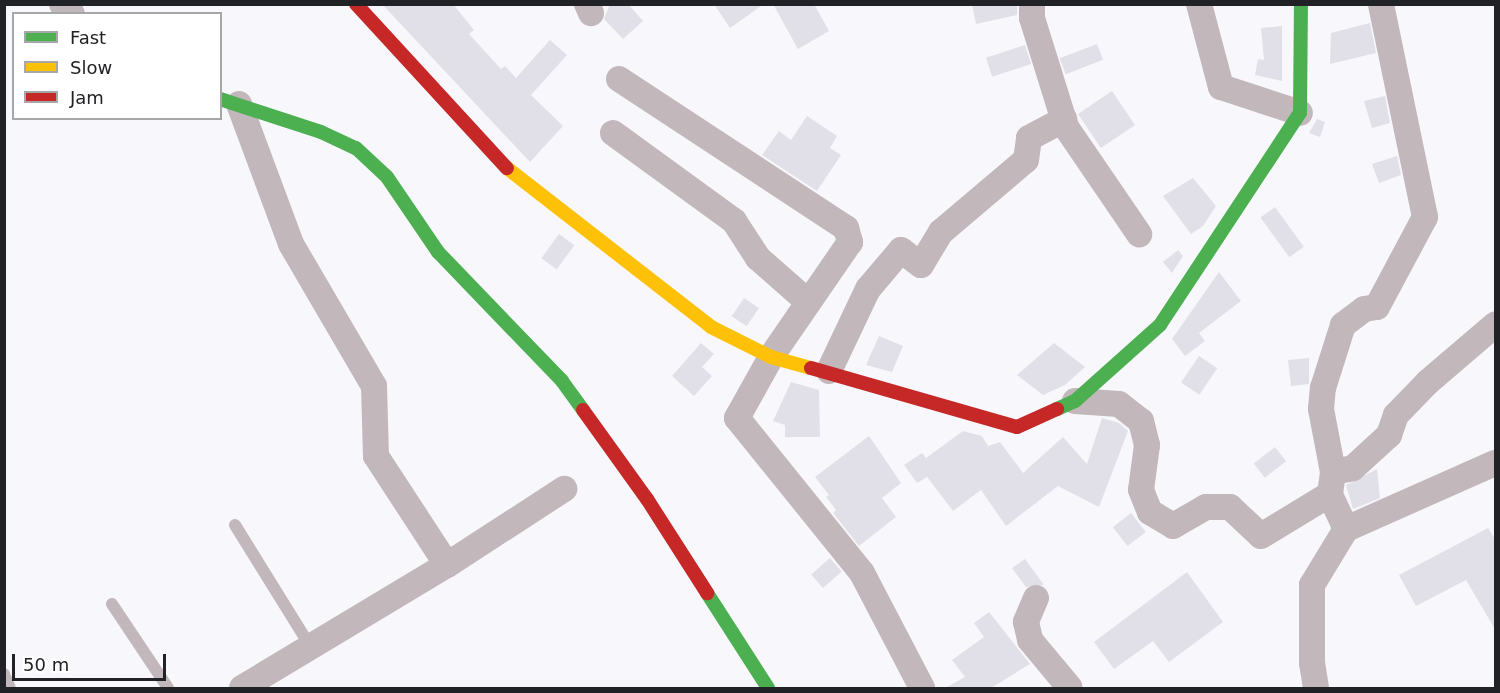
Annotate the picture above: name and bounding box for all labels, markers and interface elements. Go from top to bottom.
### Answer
legend [12,12,222,120]
text: Fast [70,27,106,48]
text: Slow [70,57,112,78]
text: Jam [70,87,104,108]
scale bar [15,642,170,680]
text: 50 m [23,654,69,675]

